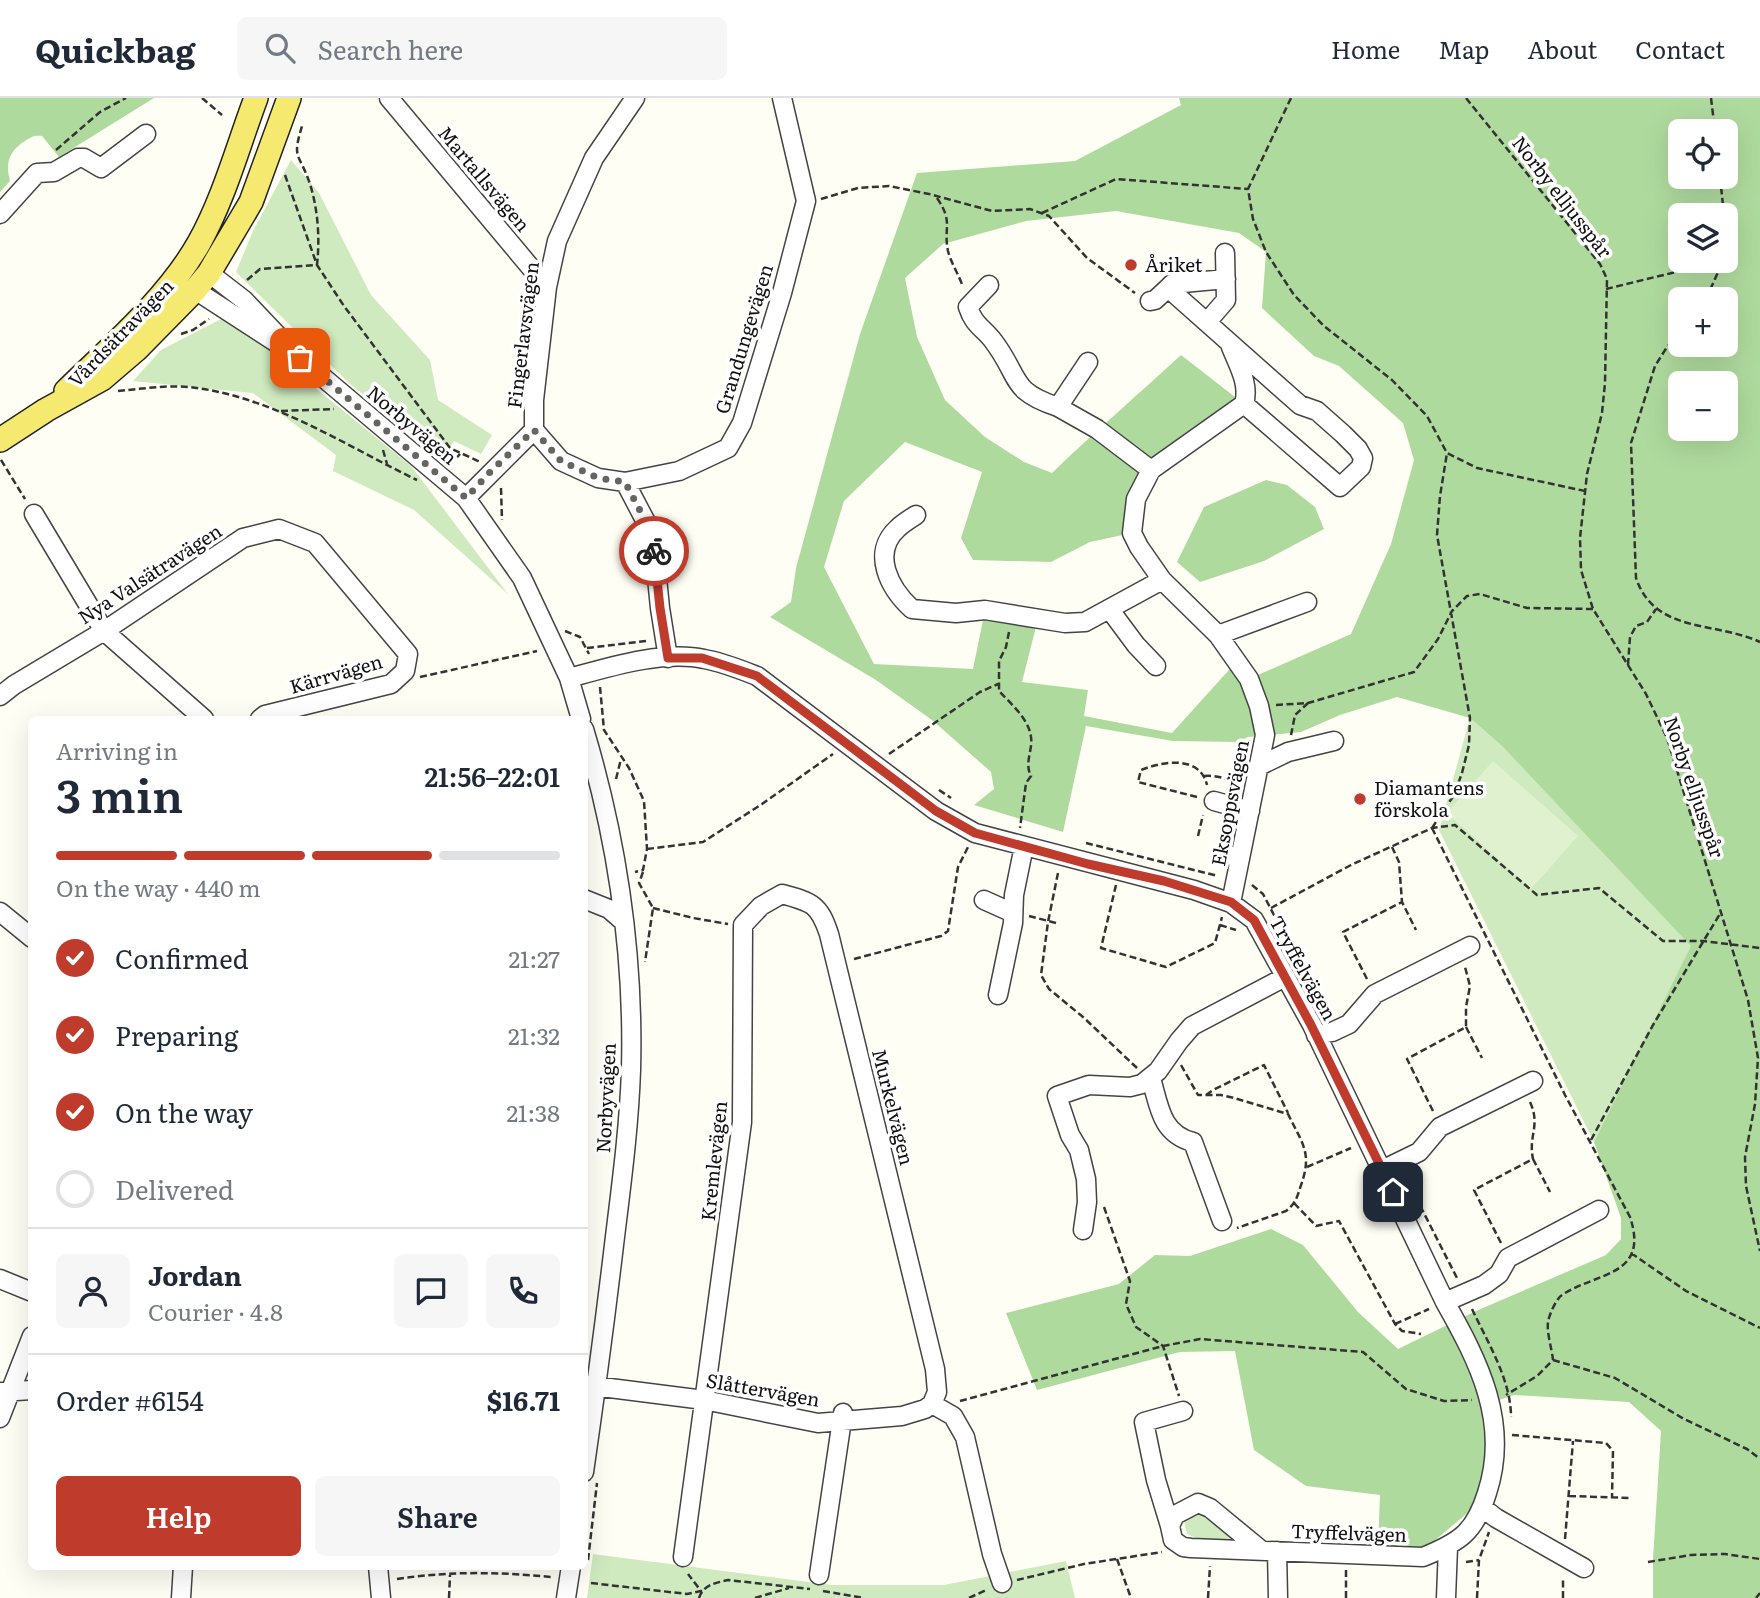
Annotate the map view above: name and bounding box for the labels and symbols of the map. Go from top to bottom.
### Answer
street label: Martallsvägen [432,119,537,237]
street label: Norby elljusspår [1506,130,1619,263]
place label: Åriket [1145,250,1203,278]
marker: Åriket [1123,257,1139,273]
street label: Fingerlavsvägen [499,260,545,410]
street label: Grandungevägen [707,260,779,417]
street label: Vårdsätravägen [61,272,179,393]
pin [270,328,330,388]
street label: Norbyvägen [361,378,464,470]
street label: Nya Valsätravägen [72,516,227,630]
courier [619,516,689,586]
street label: Kärrvägen [286,646,386,700]
street label: Norby elljusspår [1658,712,1732,861]
street label: Eksoppsvägen [1203,737,1255,868]
place label: Diamantens förskola [1374,773,1484,823]
marker: Diamantens förskola [1352,791,1368,807]
street label: Tryffelvägen [1264,910,1344,1025]
street label: Norbyvägen [588,1042,622,1154]
street label: Murkelvägen [866,1046,922,1168]
street label: Kremlevägen [693,1099,733,1222]
pin [1363,1162,1423,1222]
street label: Slåttervägen [704,1365,822,1413]
street label: Tryffelvägen [1291,1516,1407,1548]

